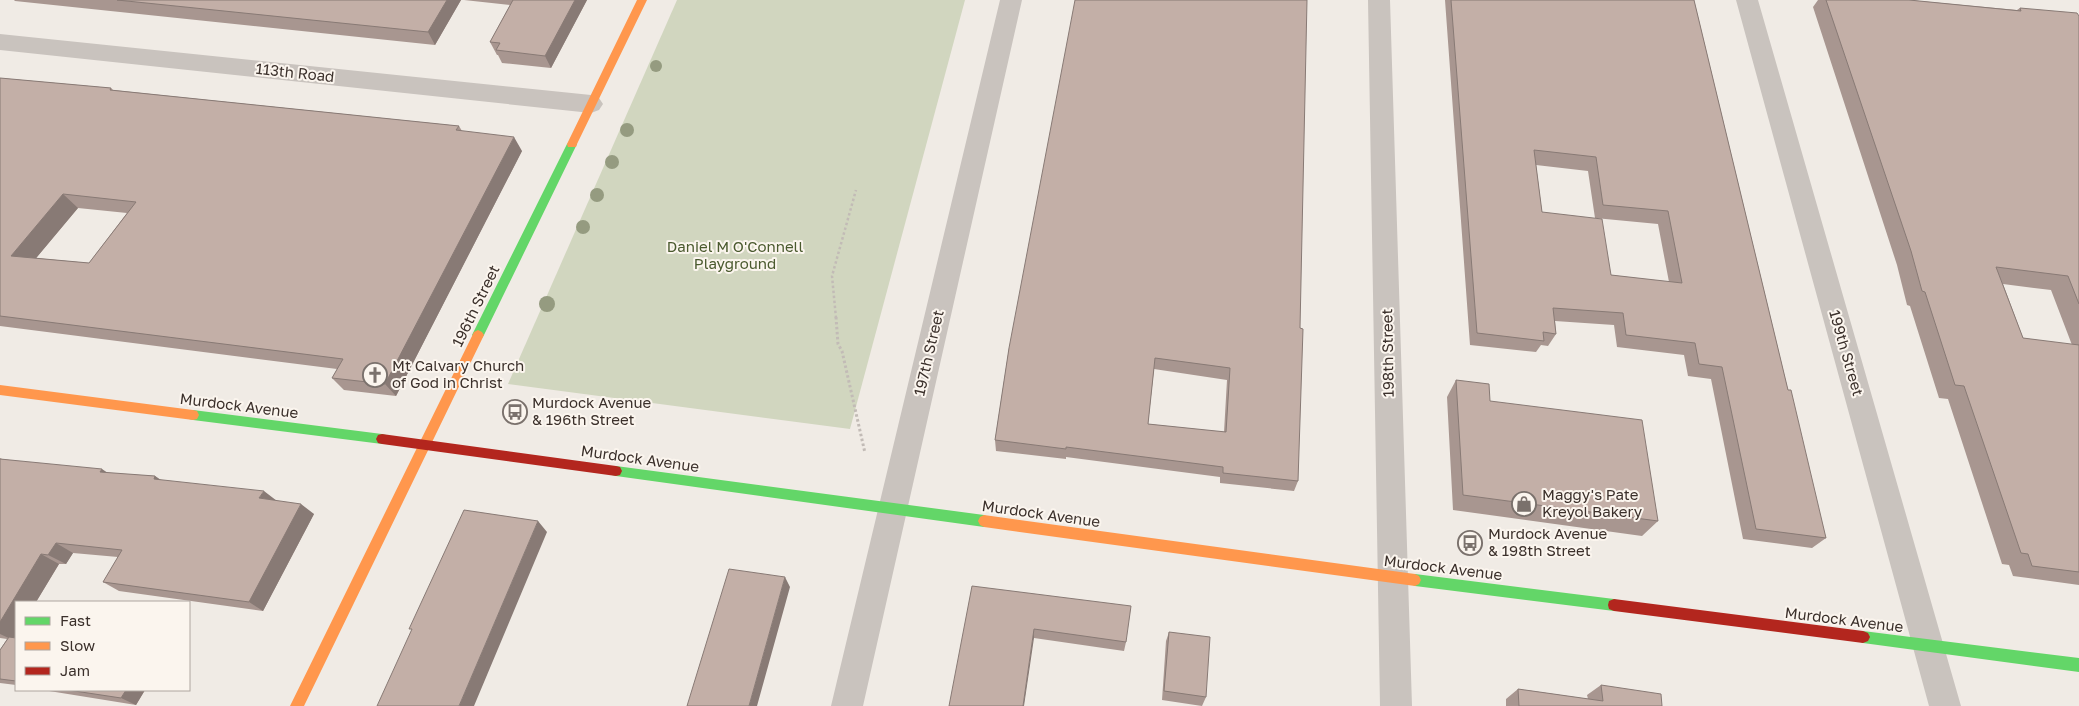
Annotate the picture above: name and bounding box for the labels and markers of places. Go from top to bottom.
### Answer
place label: Mt Calvary Church of God in Christ [392,356,524,391]
church icon: Mt Calvary Church of God in Christ [362,362,388,388]
place label: Murdock Avenue & 196th Street [532,393,652,428]
bus stop icon: Murdock Avenue & 196th Street [502,399,528,425]
place label: Maggy's Pate Kreyol Bakery [1542,485,1643,520]
shop icon: Maggy's Pate Kreyol Bakery [1511,491,1537,517]
place label: Murdock Avenue & 198th Street [1488,524,1608,559]
bus stop icon: Murdock Avenue & 198th Street [1457,530,1483,556]

